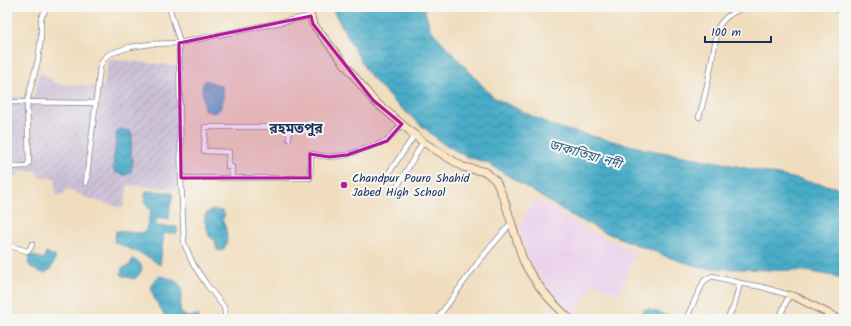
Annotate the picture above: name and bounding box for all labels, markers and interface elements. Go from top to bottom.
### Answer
scale bar [705,18,771,44]
text: 100 m [711,23,742,42]
district label: রহমতপুর [268,118,323,140]
water label: ডাকাতিয়া নদী [546,135,626,176]
place label: Chandpur Pouro Shahid Jabed High School [352,169,471,202]
marker: Chandpur Pouro Shahid Jabed High School [339,180,349,190]

